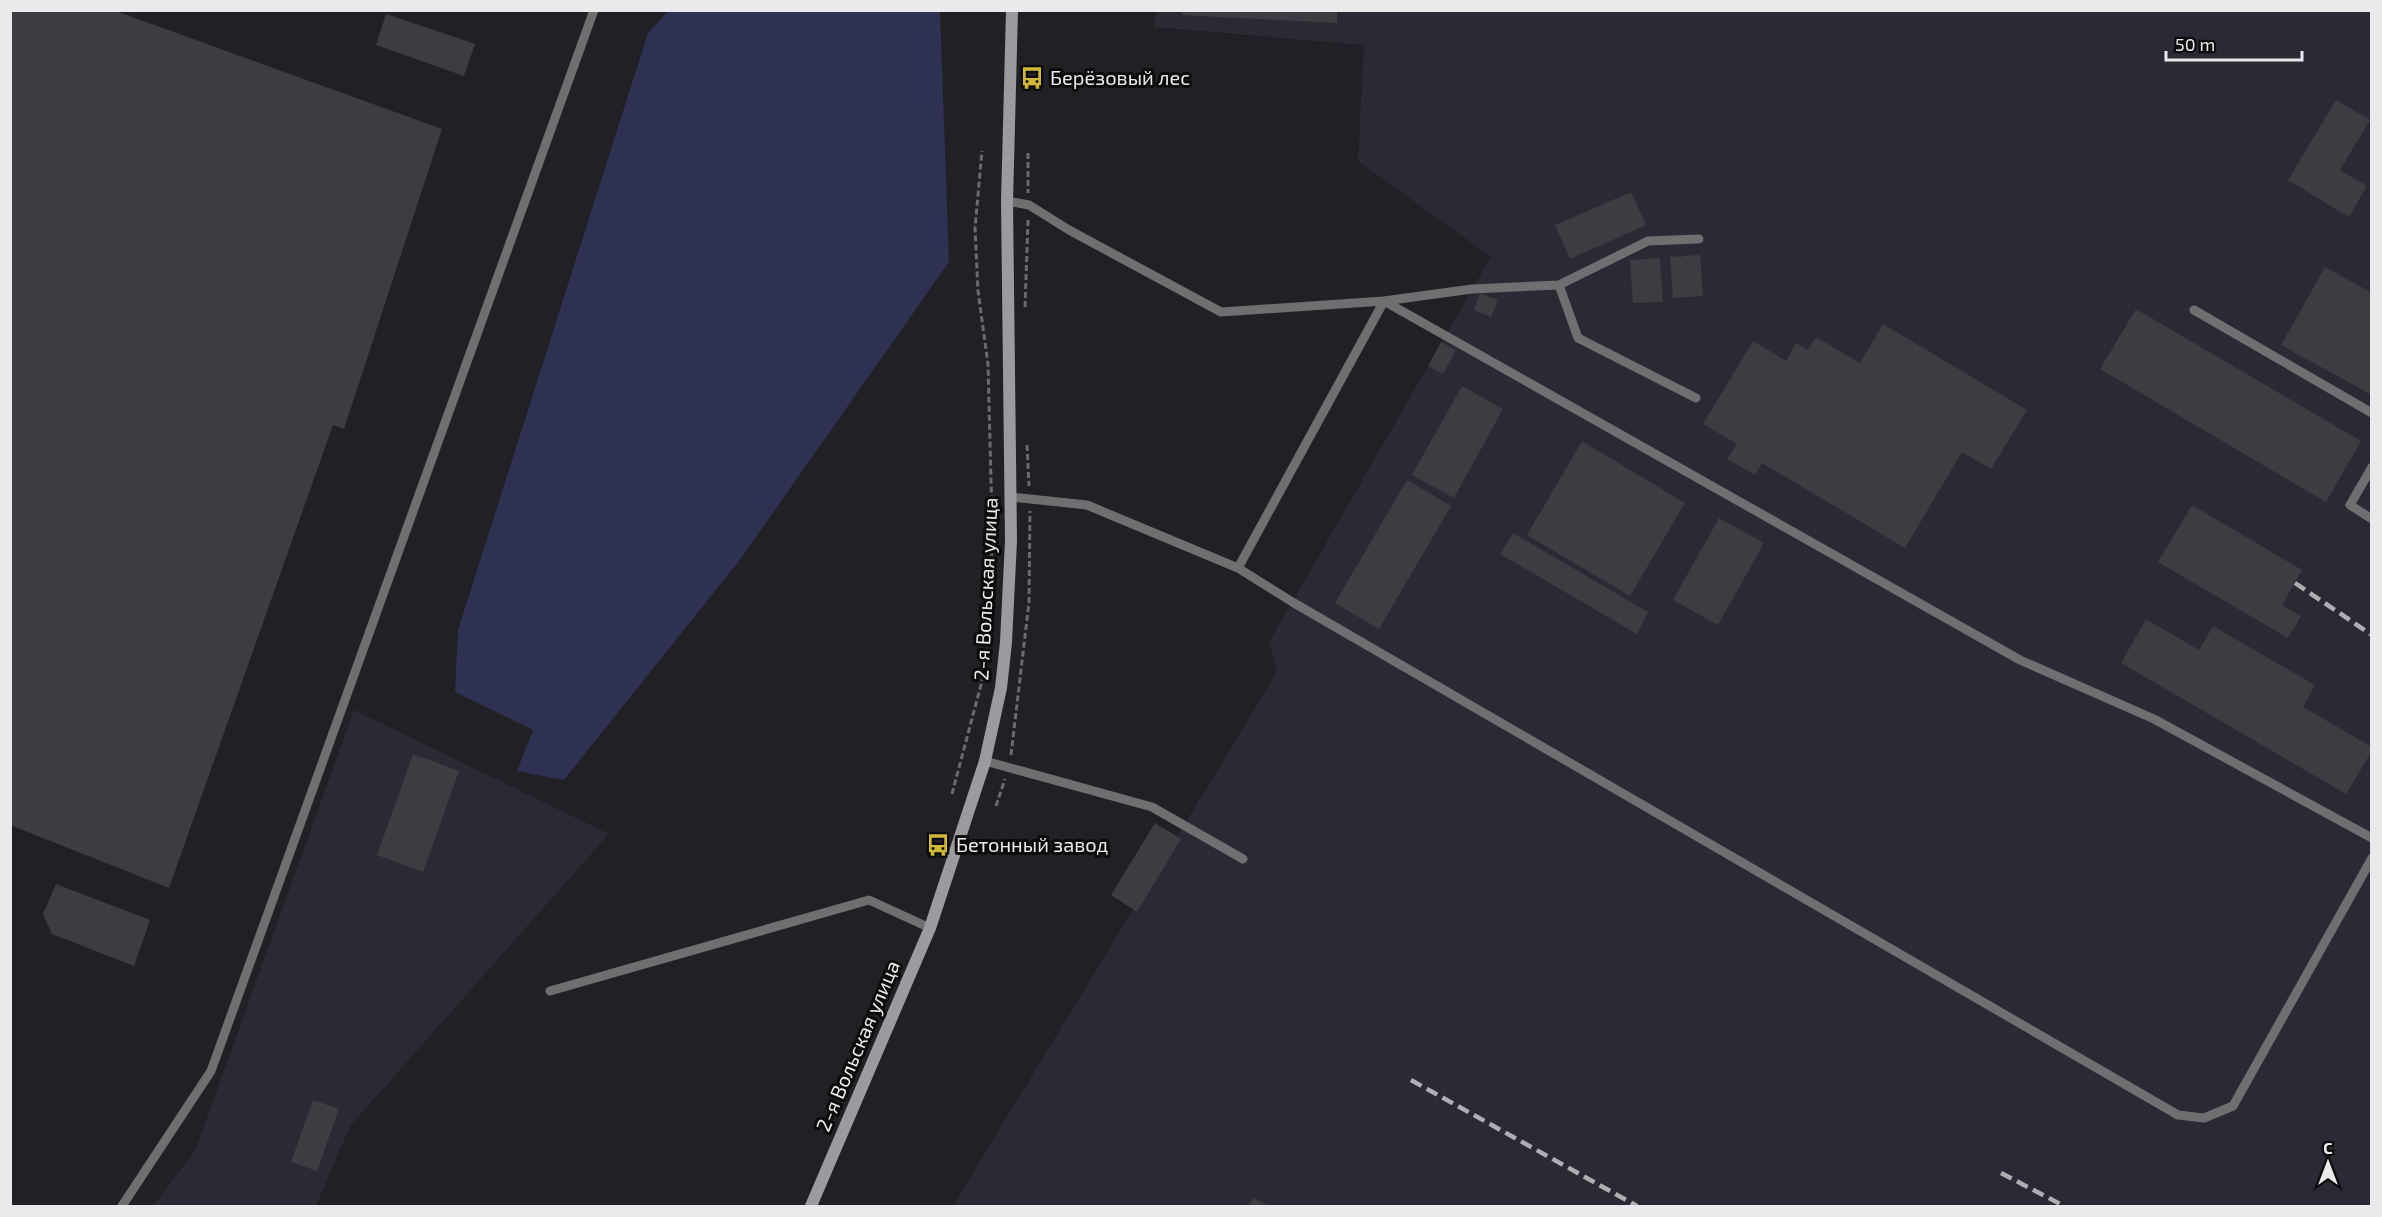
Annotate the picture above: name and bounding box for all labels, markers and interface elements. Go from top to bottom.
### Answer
scale bar [2166,24,2302,62]
text: 50 m [2175,33,2215,55]
bus stop icon: Берёзовый лес [1019,65,1045,91]
place label: Берёзовый лес [1050,65,1190,89]
street label: 2-я Вольская улица [968,497,1003,681]
bus stop icon: Бетонный завод [925,832,951,858]
place label: Бетонный завод [956,832,1108,856]
street label: 2-я Вольская улица [810,956,905,1135]
north arrow [2298,1133,2358,1193]
text: С [2323,1138,2333,1157]

